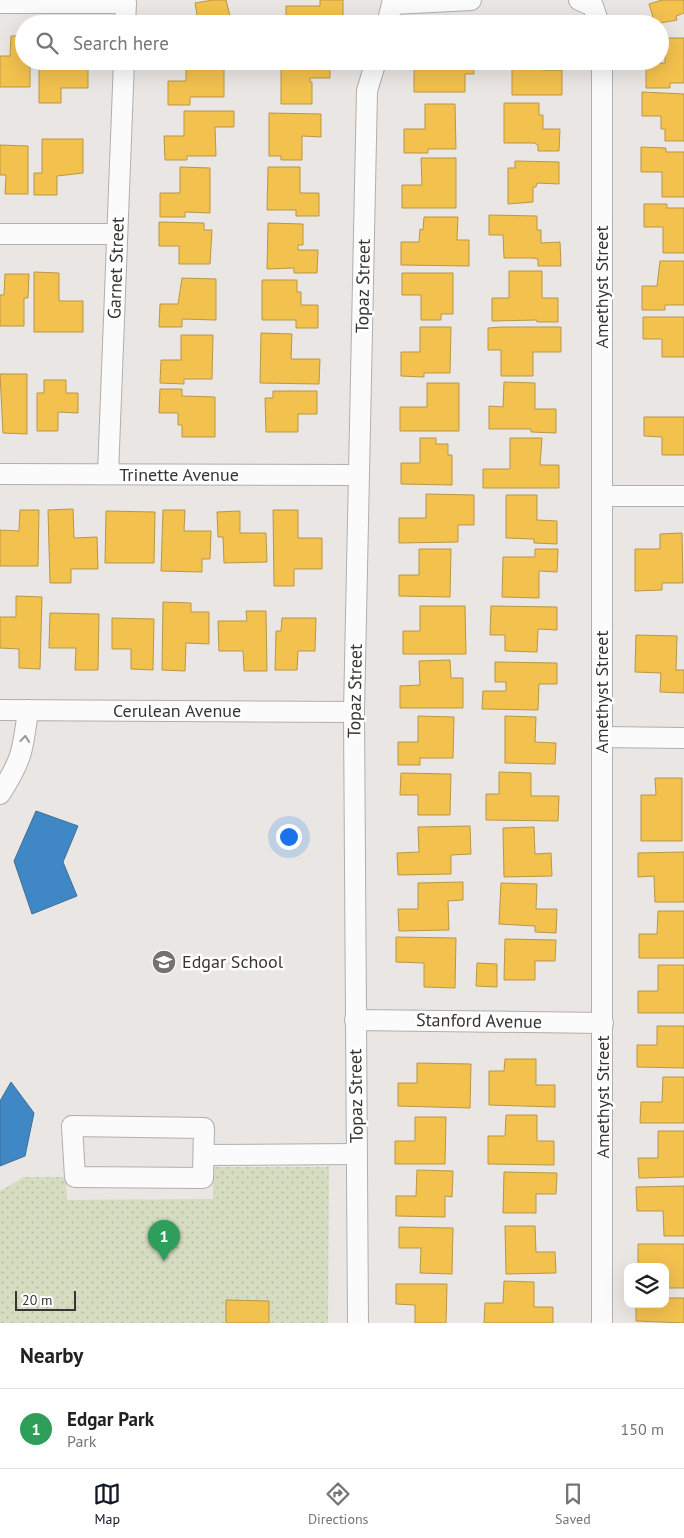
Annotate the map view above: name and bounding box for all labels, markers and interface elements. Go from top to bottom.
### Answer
search box [15,15,669,70]
icon: search [33,29,61,57]
text: Search here [73,31,169,55]
street label: Garnet Street [102,217,129,319]
street label: Amethyst Street [590,225,613,349]
street label: Topaz Street [350,239,375,333]
street label: Trinette Avenue [119,463,239,486]
street label: Amethyst Street [590,630,613,754]
street label: Topaz Street [342,644,367,738]
street label: Cerulean Avenue [113,699,241,722]
one-way arrow [19,735,30,743]
your location [276,824,302,850]
school or university icon: Edgar School [151,949,177,975]
place label: Edgar School [182,950,284,973]
street label: Stanford Avenue [416,1008,542,1033]
street label: Amethyst Street [591,1035,614,1159]
street label: Topaz Street [343,1049,368,1143]
pin: 1 [148,1220,180,1261]
map controls [624,1263,669,1308]
button: layers [624,1263,669,1308]
scale bar [15,1288,76,1311]
text: 20 m [22,1291,52,1309]
text: Nearby [20,1342,83,1369]
text: Edgar Park [67,1407,154,1431]
text: 1 [31,1419,41,1439]
text: 150 m [621,1419,664,1439]
text: Park [67,1431,96,1451]
tab: Map [93,1480,121,1528]
tab: Directions [308,1480,368,1528]
tab: Saved [555,1480,591,1528]

